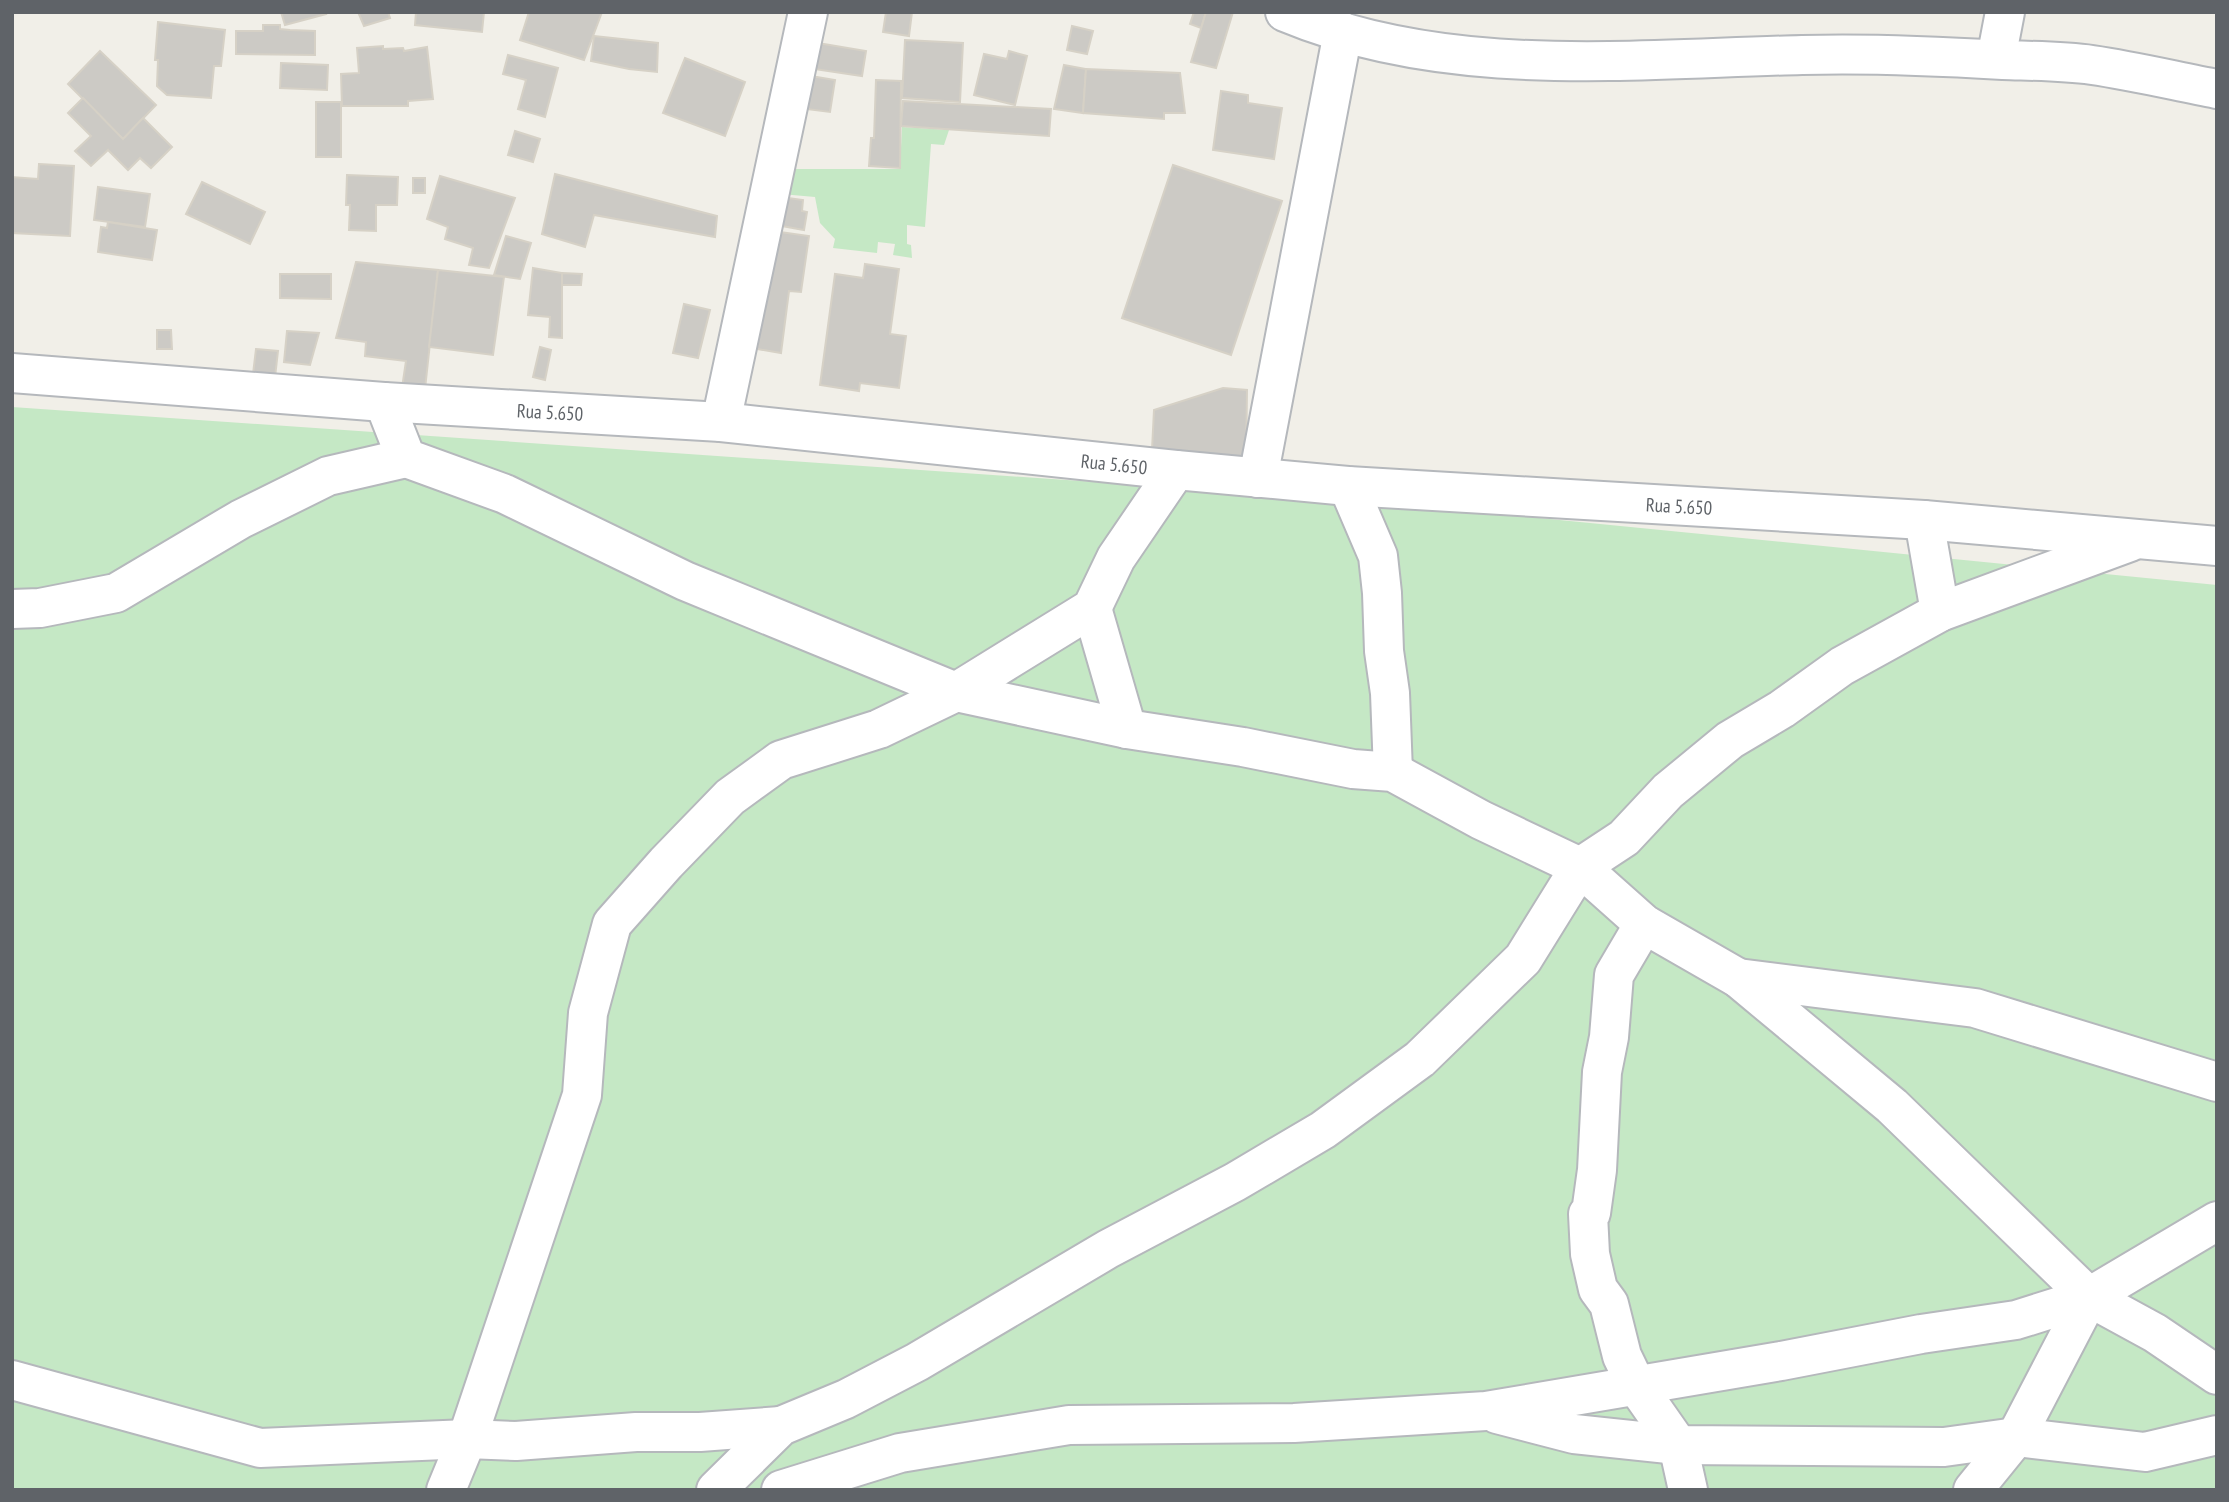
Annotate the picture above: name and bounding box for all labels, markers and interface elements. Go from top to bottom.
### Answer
street label: Rua 5.650 [516,398,584,426]
street label: Rua 5.650 [1080,449,1148,479]
street label: Rua 5.650 [1645,492,1713,520]

